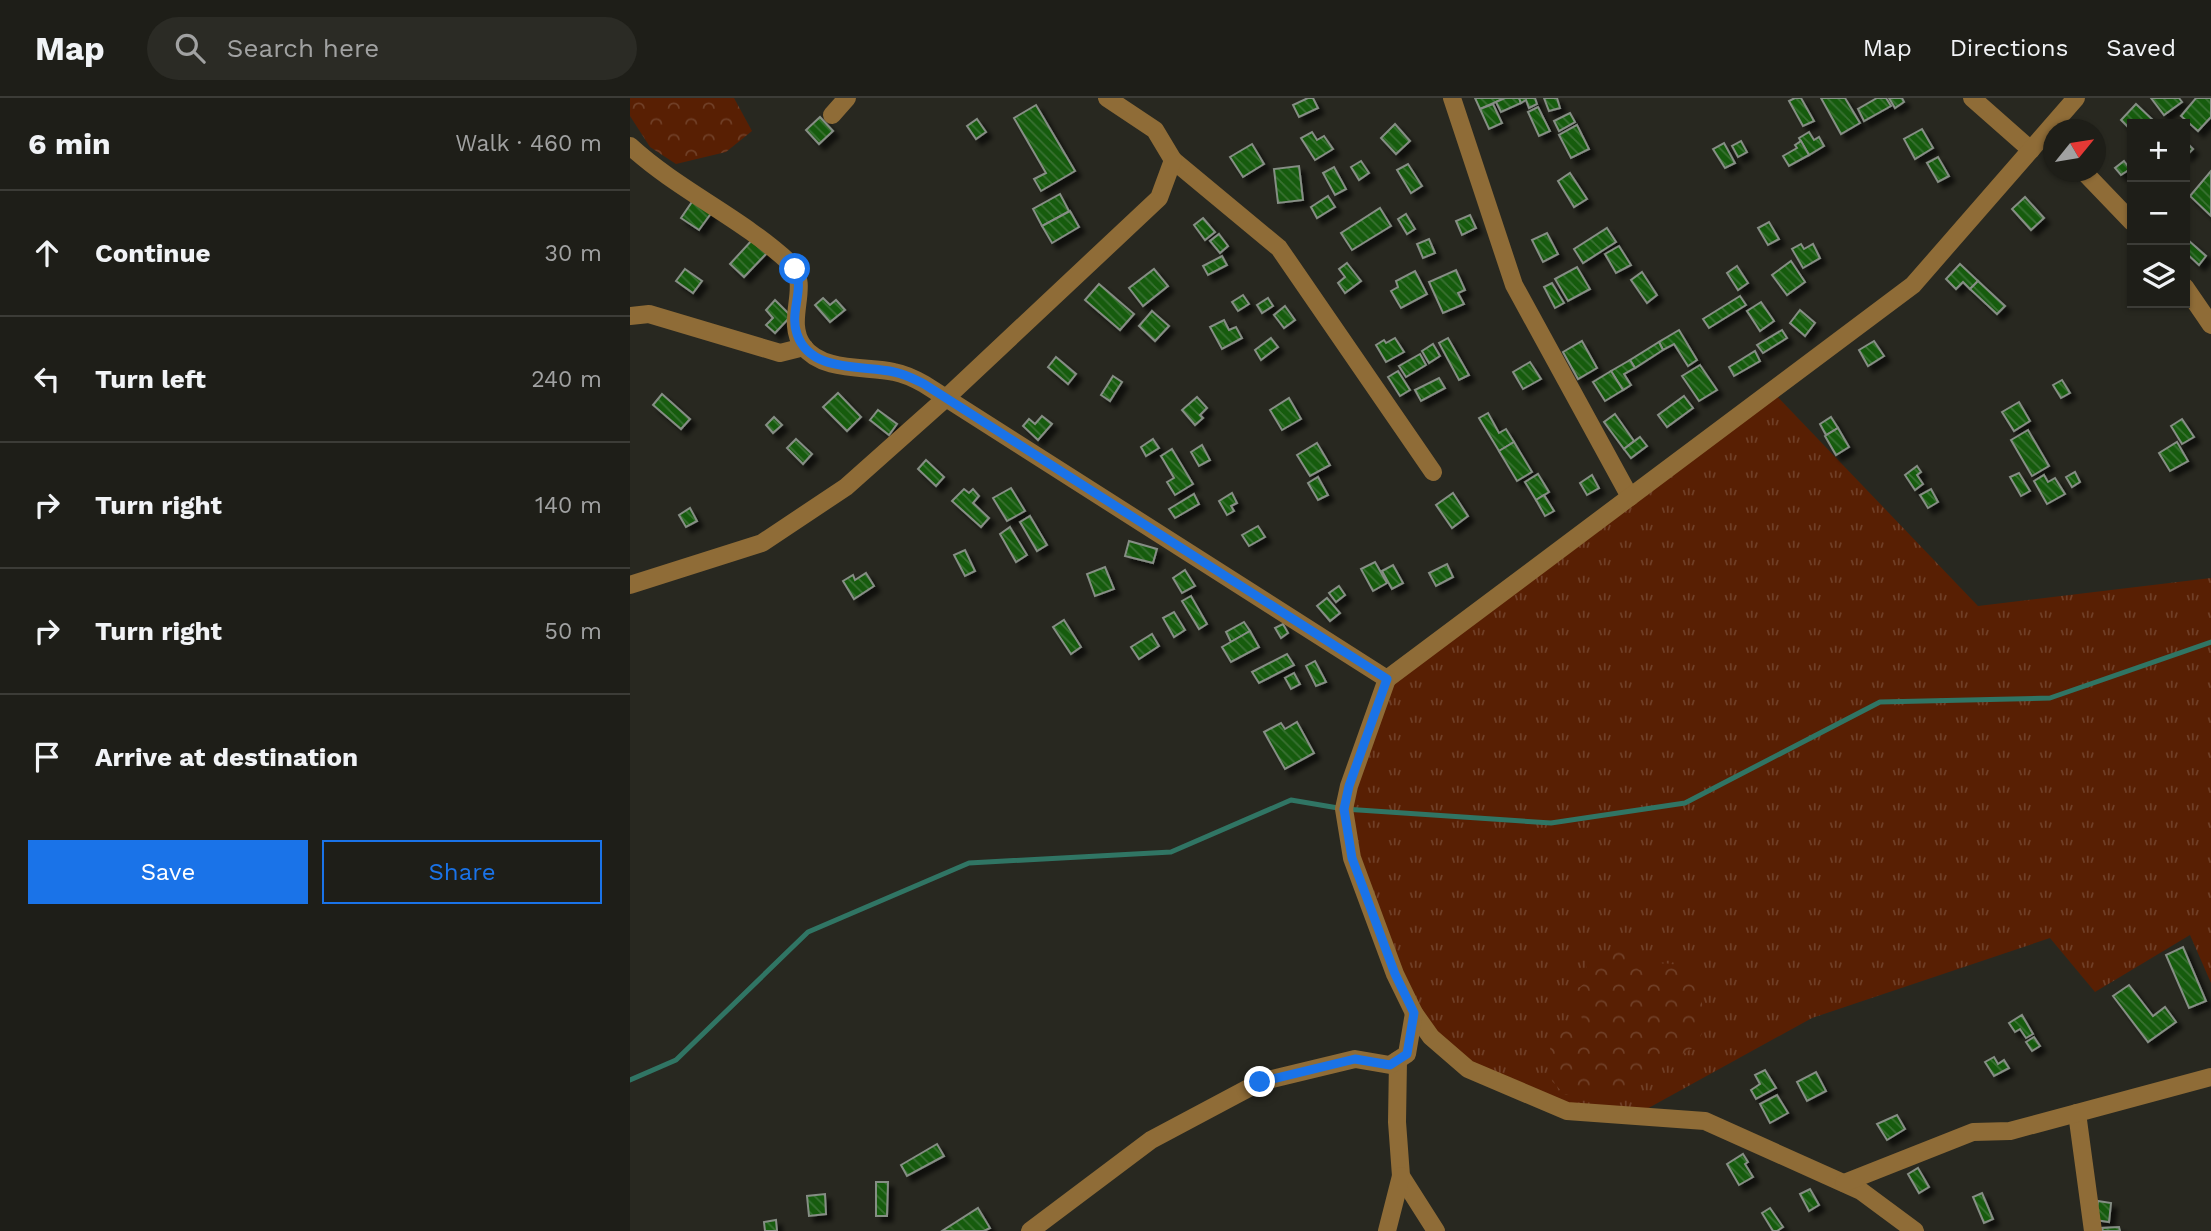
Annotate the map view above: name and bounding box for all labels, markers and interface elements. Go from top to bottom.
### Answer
search box [147,17,637,80]
text: Map [35,29,105,68]
icon: search [171,29,209,67]
text: Search here [227,33,379,63]
text: Map [1863,34,1912,62]
text: Directions [1950,34,2068,62]
text: Saved [2106,34,2176,62]
north arrow [2043,119,2106,182]
map controls [2127,119,2190,308]
button: + [2127,119,2190,182]
text: 6 min [28,126,111,161]
text: Walk · 460 m [455,130,602,157]
button: − [2127,182,2190,245]
icon: ahead [28,234,66,272]
text: Continue [95,238,211,268]
text: 30 m [545,240,602,267]
button: layers [2127,245,2190,308]
route start [779,253,810,284]
icon: left [28,360,66,398]
text: Turn left [95,364,206,394]
text: 240 m [531,366,602,393]
icon: right [28,486,66,524]
text: Turn right [95,490,222,520]
text: 140 m [535,492,602,519]
icon: right [28,612,66,650]
text: Turn right [95,616,222,646]
text: 50 m [545,618,602,645]
icon: arrive [28,738,66,776]
text: Arrive at destination [95,742,358,772]
button: Save [28,840,308,904]
button: Share [322,840,602,904]
route end [1244,1066,1275,1097]

